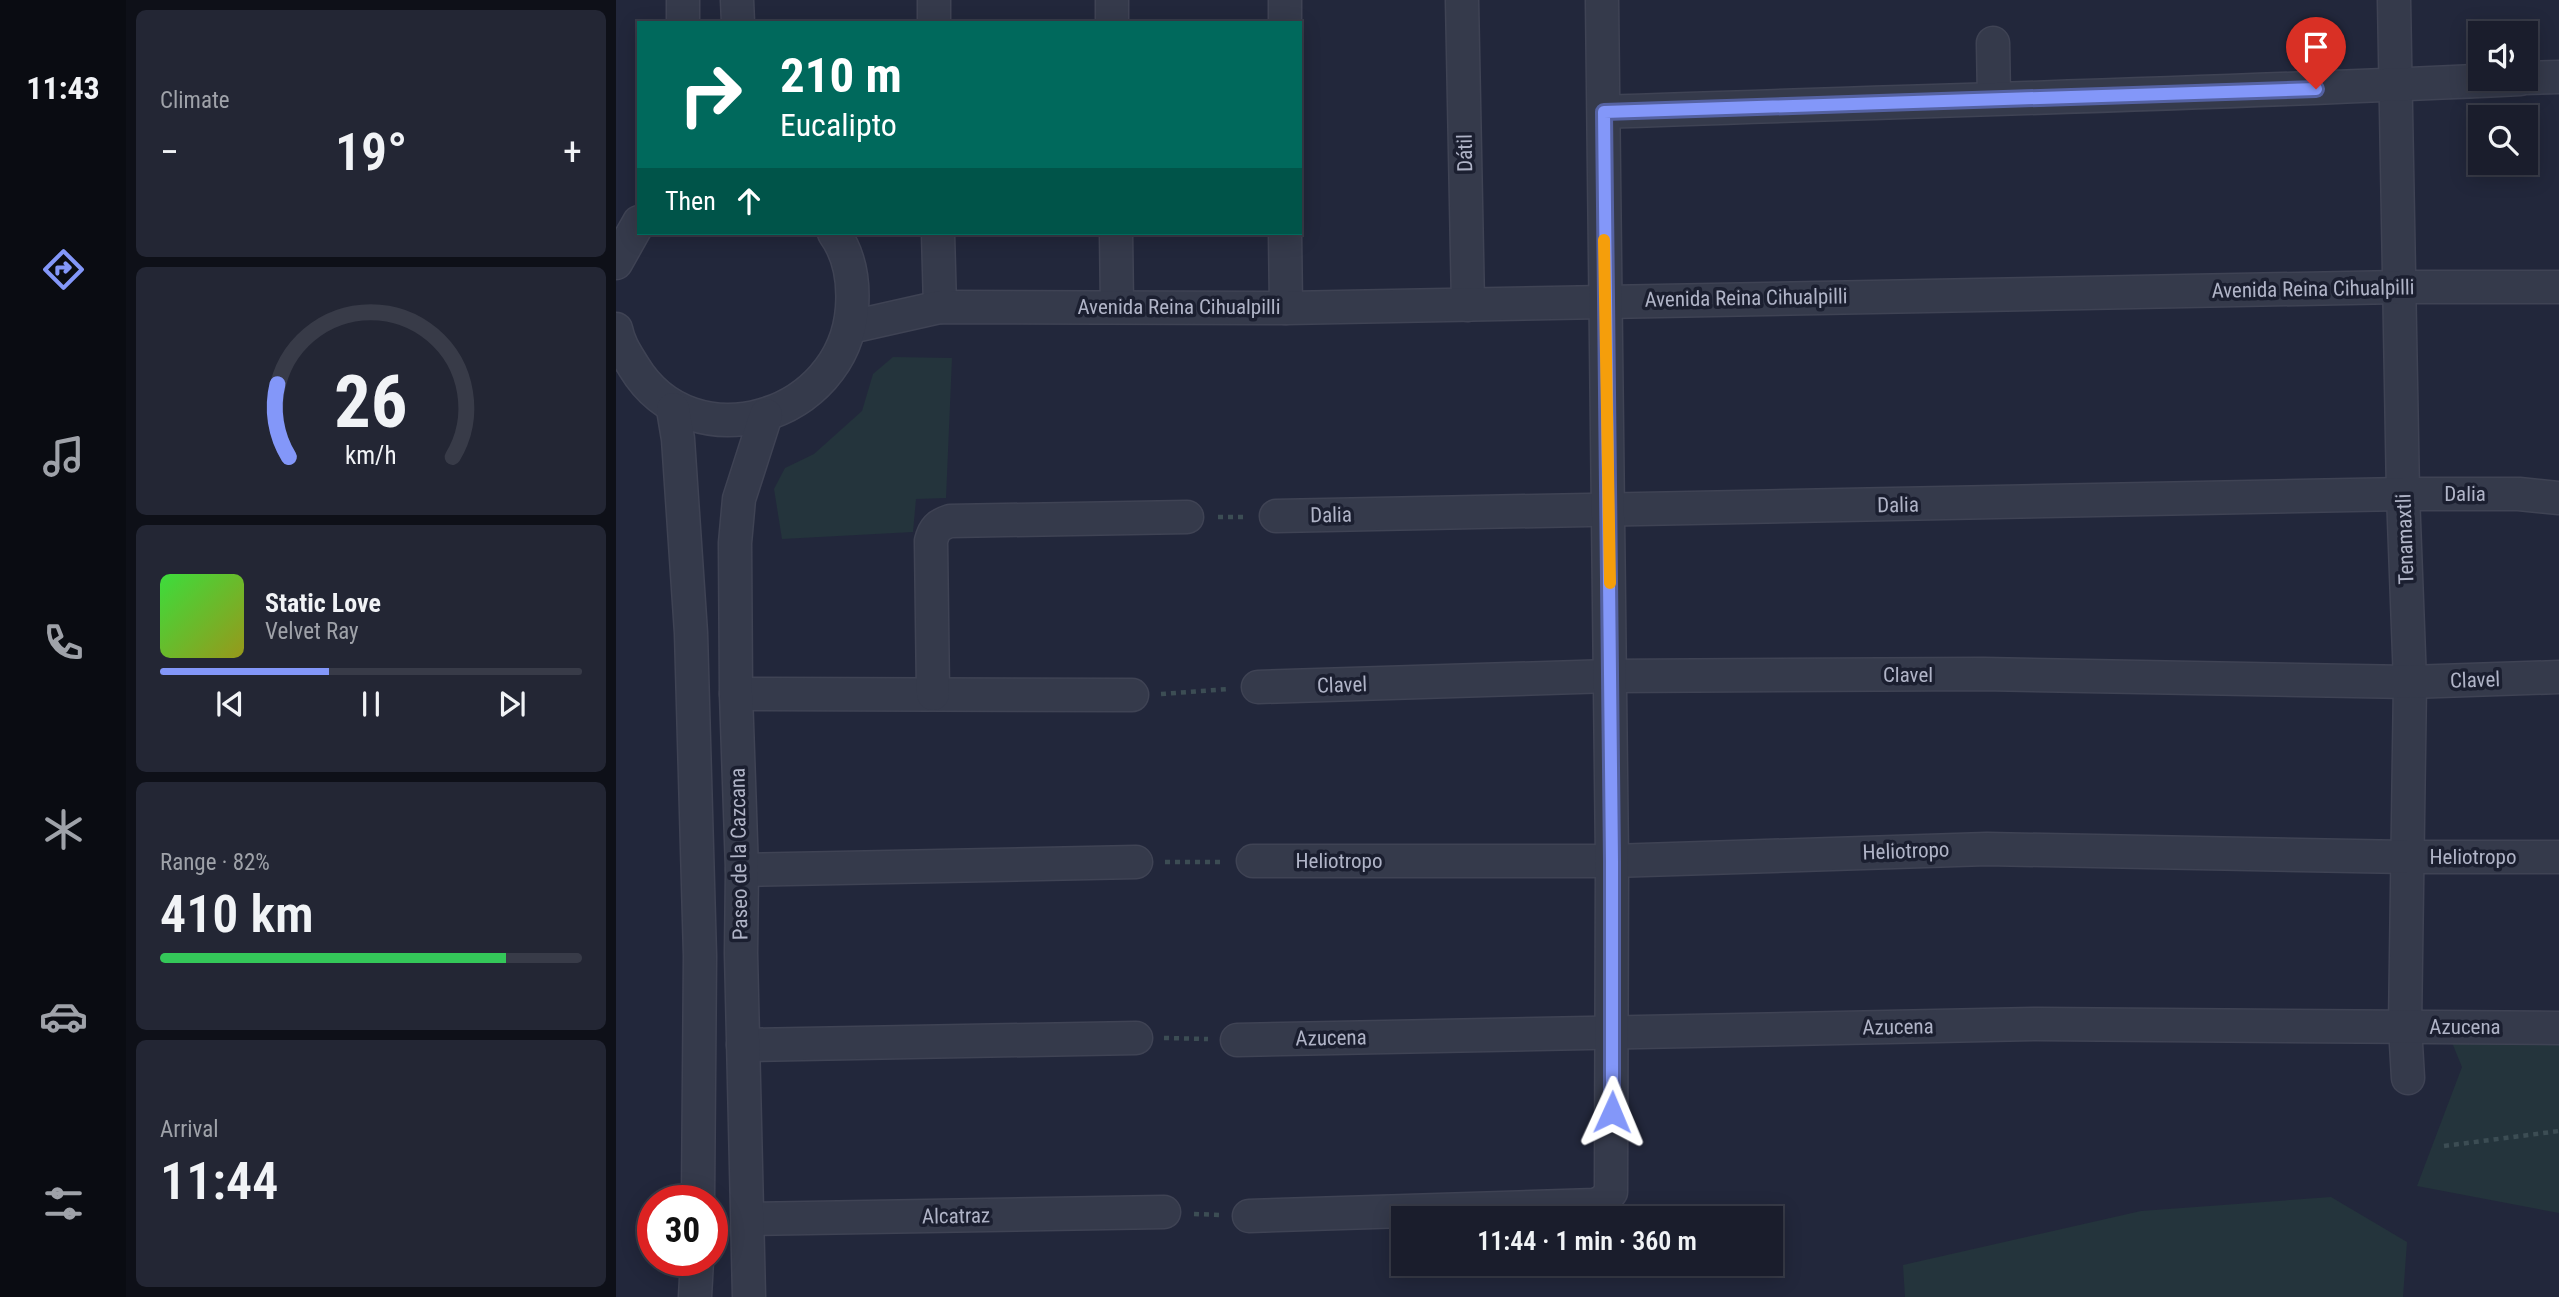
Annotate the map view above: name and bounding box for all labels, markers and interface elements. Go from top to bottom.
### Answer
pin [2286,17,2346,89]
map controls [2468,21,2538,175]
button: sound [2468,21,2538,91]
icon: arrive [2297,28,2335,66]
text: 210 m [780,47,902,104]
icon: right [665,49,756,140]
text: 11:43 [26,69,100,107]
text: Climate [160,87,230,114]
button: search [2468,105,2538,175]
text: Eucalipto [780,106,897,144]
text: 19° [335,122,407,183]
text: − [160,130,179,174]
text: + [563,130,582,174]
street label: Dátil [1453,134,1477,172]
icon: ahead [730,182,768,220]
text: Then [665,186,716,216]
icon: directions [39,245,88,294]
street label: Avenida Reina Cihualpilli [2211,275,2415,303]
street label: Avenida Reina Cihualpilli [1644,284,1848,312]
street label: Avenida Reina Cihualpilli [1078,295,1280,319]
text: 26 [334,360,408,446]
icon: music [39,432,88,481]
text: km/h [345,441,397,470]
street label: Dalia [2444,482,2486,506]
street label: Dalia [1877,493,1919,517]
street label: Tenamaxtli [2391,493,2419,585]
street label: Dalia [1310,503,1352,527]
text: Static Love [265,588,381,618]
icon: phone [39,618,88,667]
text: Velvet Ray [265,618,359,645]
street label: Clavel [1883,663,1933,687]
street label: Clavel [2450,667,2500,693]
street label: Clavel [1317,672,1367,698]
icon: previous [211,685,249,723]
icon: pause [352,685,390,723]
icon: next [493,685,531,723]
street label: Paseo de la Cazcana [725,768,753,940]
icon: climate [39,805,88,854]
street label: Heliotropo [1862,837,1950,865]
street label: Heliotropo [2430,845,2516,869]
text: Range · 82% [160,849,270,876]
street label: Heliotropo [1296,849,1382,873]
text: 410 km [160,884,314,945]
icon: car [39,992,88,1041]
street label: Azucena [1862,1014,1934,1040]
street label: Azucena [2429,1015,2501,1039]
street label: Azucena [1295,1025,1367,1051]
position arrow [1575,1075,1649,1149]
text: Arrival [160,1116,219,1143]
text: 11:44 [160,1151,278,1212]
icon: filters [39,1179,88,1228]
speed limit sign: 30 [637,1185,728,1276]
street label: Alcatraz [922,1203,990,1229]
text: 11:44 · 1 min · 360 m [1477,1226,1697,1256]

